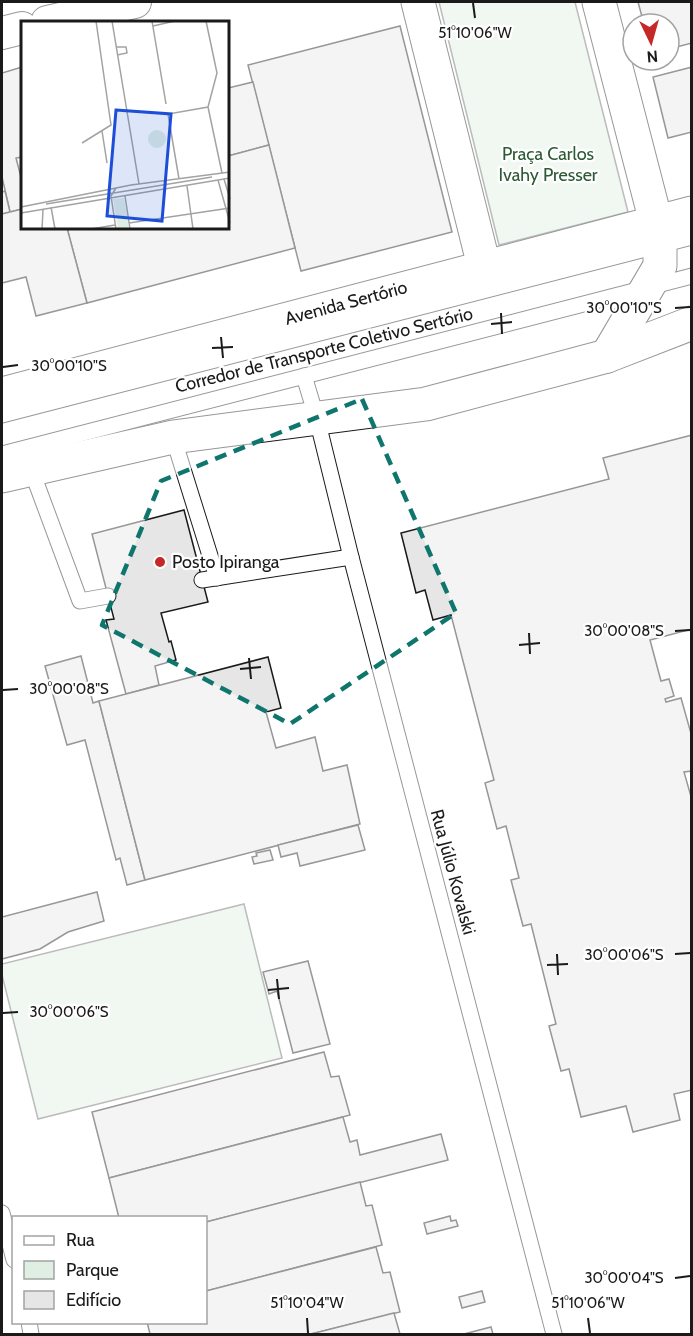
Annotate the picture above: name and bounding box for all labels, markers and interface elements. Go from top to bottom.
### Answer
north arrow [621,12,681,72]
inset map [21,21,230,230]
text: 51°10'06"W [438,24,512,42]
text: N [646,46,659,66]
park label: Praça Carlos Ivahy Presser [498,143,598,186]
street label: Avenida Sertório [282,276,410,330]
text: 30°00'10"S [586,299,662,317]
street label: Corredor de Transporte Coletivo Sertório [173,302,475,398]
text: 30°00'10"S [31,357,107,375]
place label: Posto Ipiranga [172,551,280,573]
marker: Posto Ipiranga [153,555,167,569]
text: 30°00'08"S [584,622,664,640]
text: 30°00'08"S [29,680,109,698]
street label: Rua Júlio Kovalski [426,807,480,937]
text: 30°00'06"S [584,946,664,964]
text: 30°00'06"S [29,1003,109,1021]
legend [12,1216,207,1324]
text: Rua [66,1229,95,1251]
text: Parque [66,1259,119,1281]
text: 30°00'04"S [584,1269,664,1287]
text: Edifício [66,1289,121,1311]
text: 51°10'04"W [270,1294,344,1312]
text: 51°10'06"W [551,1294,625,1312]

